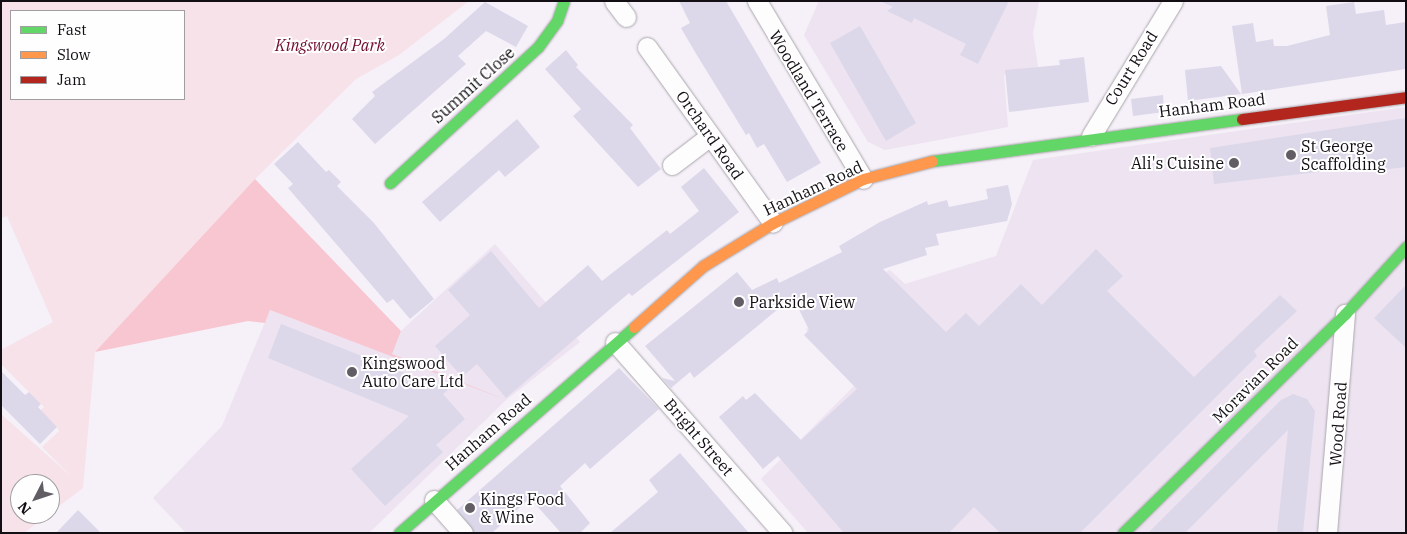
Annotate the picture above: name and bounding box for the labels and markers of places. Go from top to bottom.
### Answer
place label: St George Scaffolding [1301,136,1386,174]
marker: St George Scaffolding [1285,149,1297,161]
place label: Ali's Cuisine [1131,153,1224,173]
marker: Ali's Cuisine [1228,157,1240,169]
place label: Parkside View [749,292,855,312]
marker: Parkside View [733,296,745,308]
place label: Kingswood Auto Care Ltd [362,353,464,391]
marker: Kingswood Auto Care Ltd [346,366,358,378]
place label: Kings Food & Wine [480,489,564,527]
marker: Kings Food & Wine [464,502,476,514]

